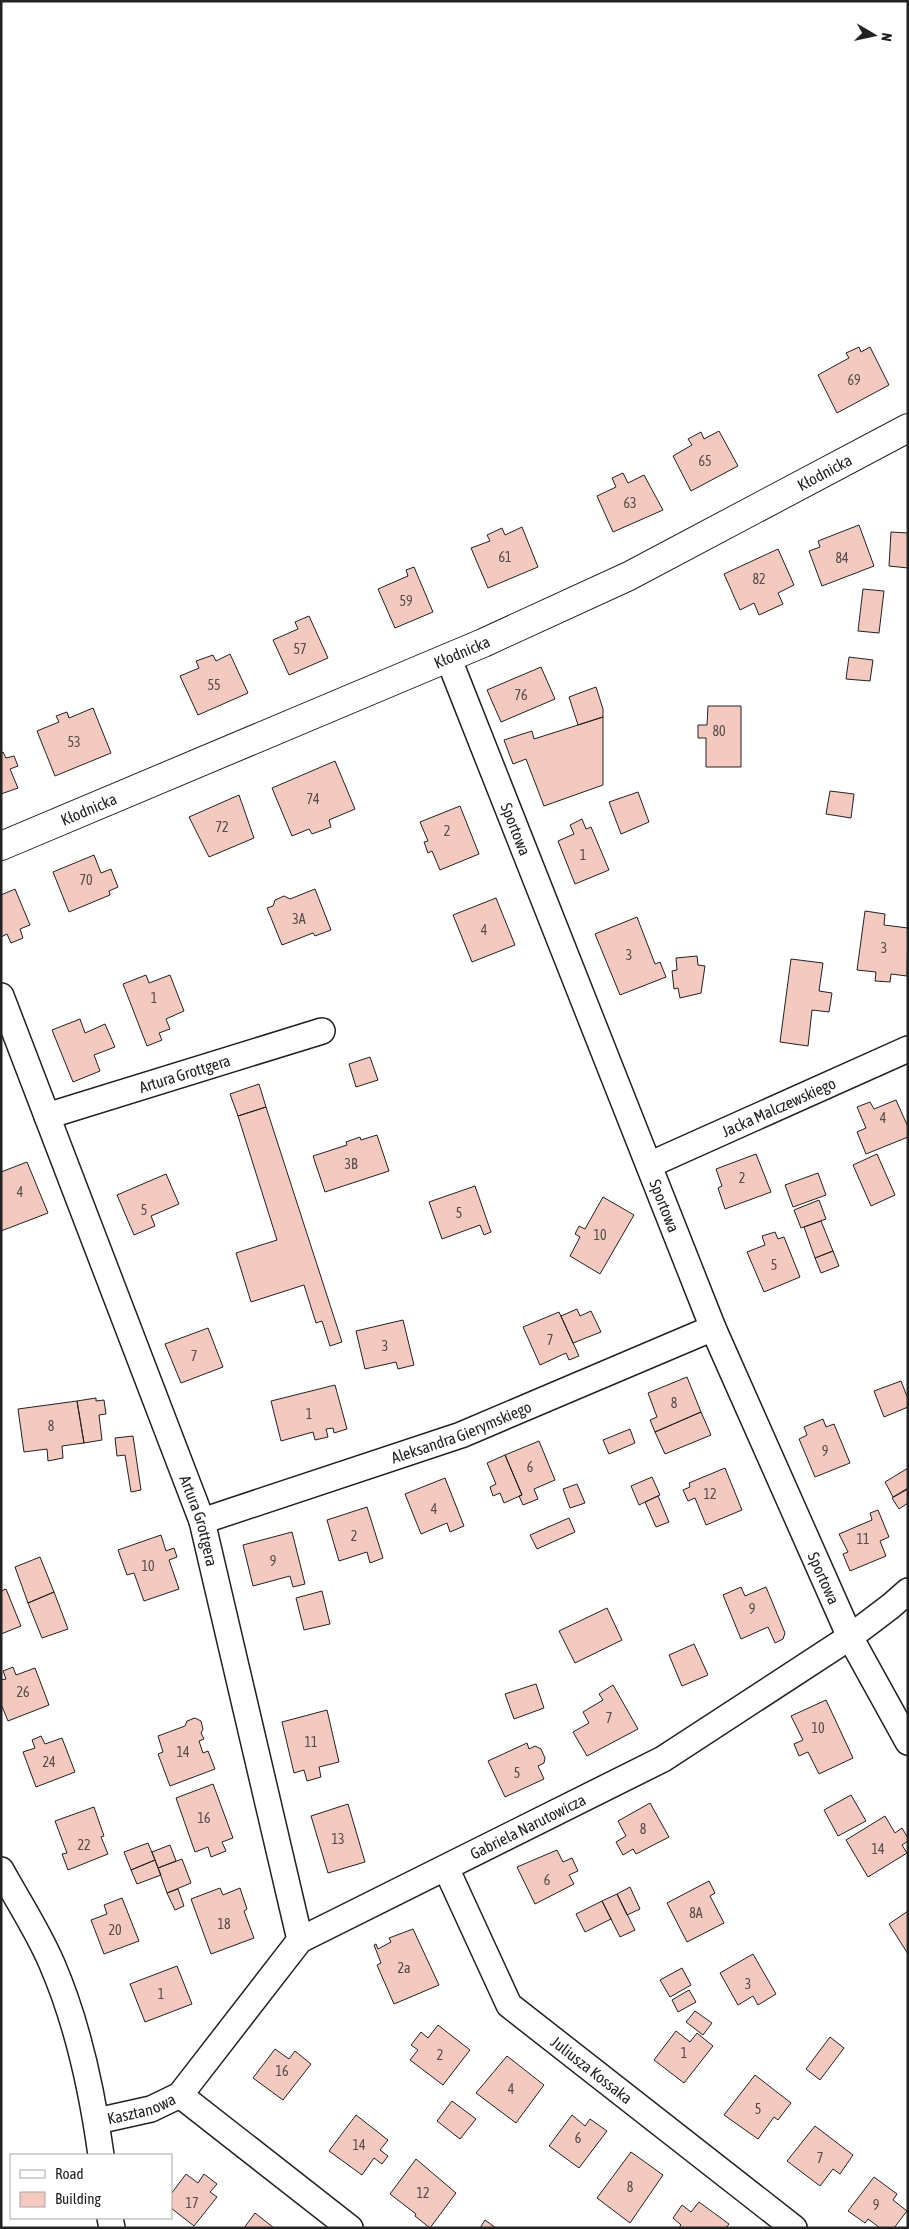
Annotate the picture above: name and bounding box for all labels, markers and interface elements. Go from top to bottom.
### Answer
north arrow [849,10,899,60]
text: N [878,32,895,42]
house number: 69 [847,372,861,388]
street label: Kłodnicka [794,451,855,494]
house number: 65 [698,453,712,469]
house number: 63 [623,495,637,511]
house number: 61 [498,549,512,565]
house number: 84 [835,550,849,566]
house number: 82 [752,571,766,587]
house number: 59 [399,593,413,609]
street label: Kłodnicka [431,632,493,672]
house number: 57 [293,641,307,657]
house number: 55 [207,677,221,693]
house number: 76 [514,687,528,703]
house number: 80 [712,723,726,739]
house number: 53 [67,734,81,750]
street label: Kłodnicka [58,789,119,829]
house number: 74 [306,791,320,807]
street label: Sportowa [497,800,534,858]
house number: 72 [215,819,229,835]
house number: 2 [444,823,450,839]
house number: 1 [580,847,586,863]
house number: 70 [79,872,93,888]
house number: 3A [292,911,306,927]
house number: 4 [481,922,488,938]
house number: 3 [881,940,887,956]
house number: 3 [626,947,632,963]
house number: 1 [151,990,157,1006]
street label: Artura Grottgera [137,1051,232,1096]
street label: Jacka Malczewskiego [719,1074,838,1140]
house number: 4 [880,1110,887,1126]
house number: 3B [344,1156,358,1172]
house number: 2 [739,1170,745,1186]
street label: Sportowa [646,1177,683,1235]
house number: 4 [17,1184,24,1200]
house number: 5 [141,1202,147,1218]
house number: 5 [456,1205,462,1221]
house number: 10 [593,1227,607,1243]
house number: 5 [771,1257,777,1273]
house number: 7 [547,1332,553,1348]
house number: 3 [382,1338,388,1354]
house number: 7 [191,1348,197,1364]
house number: 8 [671,1395,678,1411]
street label: Aleksandra Gierymskiego [389,1397,534,1467]
house number: 1 [306,1406,312,1422]
house number: 8 [48,1418,55,1434]
house number: 9 [822,1443,828,1459]
house number: 6 [527,1459,534,1475]
street label: Artura Grottgera [176,1473,221,1568]
house number: 12 [703,1486,717,1502]
house number: 4 [431,1501,438,1517]
house number: 2 [351,1528,357,1544]
house number: 11 [856,1531,870,1547]
street label: Sportowa [804,1549,843,1607]
house number: 9 [270,1553,276,1569]
house number: 10 [141,1558,155,1574]
house number: 9 [749,1601,755,1617]
house number: 26 [16,1684,30,1700]
house number: 7 [606,1710,612,1726]
house number: 10 [811,1720,825,1736]
house number: 11 [304,1734,318,1750]
house number: 14 [176,1744,190,1760]
house number: 24 [42,1754,56,1770]
house number: 5 [514,1765,520,1781]
street label: Gabriela Narutowicza [467,1790,588,1863]
house number: 16 [197,1810,211,1826]
house number: 8 [640,1821,647,1837]
house number: 13 [331,1831,345,1847]
house number: 22 [77,1837,91,1853]
house number: 14 [871,1841,885,1857]
house number: 6 [544,1872,551,1888]
house number: 8A [689,1905,703,1921]
house number: 18 [217,1916,231,1932]
house number: 20 [108,1922,122,1938]
house number: 2a [397,1960,411,1976]
house number: 3 [745,1976,751,1992]
house number: 1 [158,1986,164,2002]
street label: Juliusza Kossaka [548,2033,636,2107]
house number: 1 [681,2045,687,2061]
house number: 2 [437,2047,443,2063]
house number: 16 [275,2063,289,2079]
house number: 4 [508,2081,515,2097]
street label: Kasztanowa [106,2090,178,2127]
house number: 5 [755,2101,761,2117]
house number: 6 [575,2130,582,2146]
house number: 14 [352,2137,366,2153]
house number: 7 [817,2150,823,2166]
legend [10,2154,172,2219]
text: Road [55,2165,84,2182]
house number: 8 [627,2179,634,2195]
house number: 12 [416,2185,430,2201]
text: Building [55,2190,101,2207]
house number: 17 [185,2195,199,2211]
house number: 9 [873,2197,879,2213]

